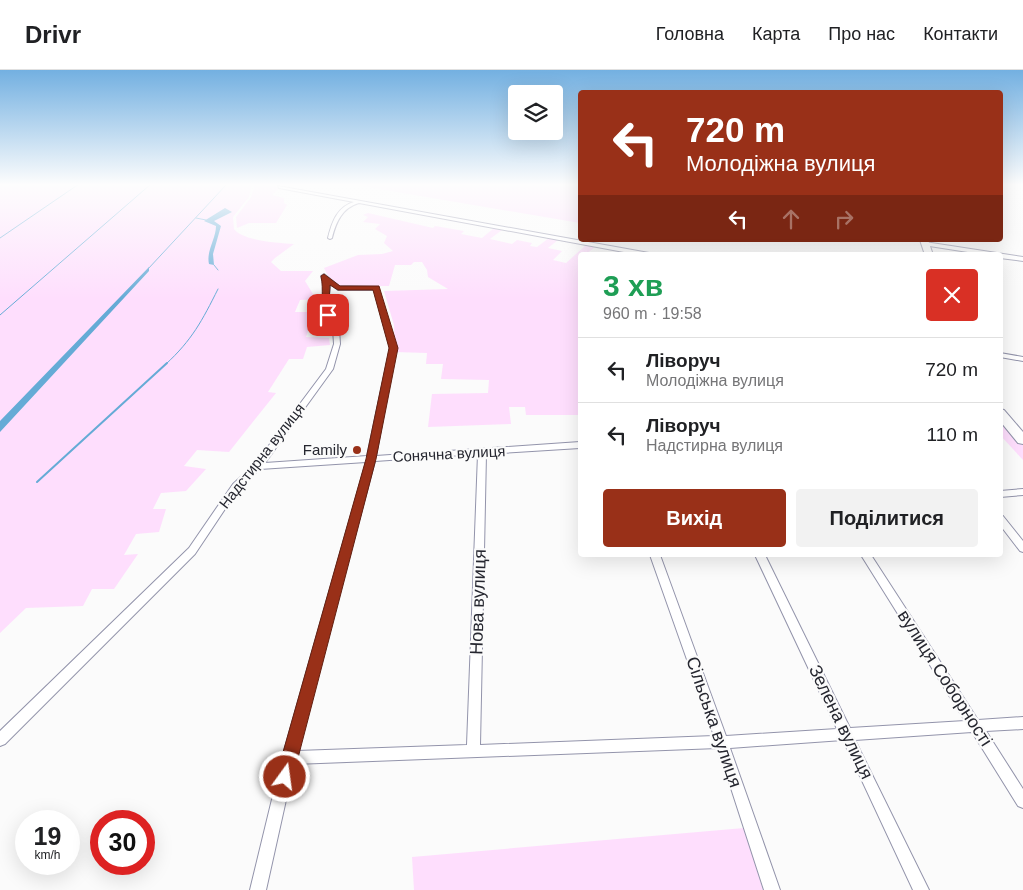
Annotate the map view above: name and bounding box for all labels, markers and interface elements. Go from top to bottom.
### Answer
text: Drivr [25,21,81,48]
text: Головна [656,24,724,44]
text: Карта [752,24,800,44]
text: Про нас [828,24,895,44]
text: Контакти [923,24,998,44]
map controls [508,85,563,140]
button: layers [508,85,563,140]
icon: left [603,110,668,175]
text: 720 m [686,110,785,149]
text: Молодіжна вулиця [686,151,875,176]
icon: left [724,205,752,233]
icon: ahead [777,205,805,233]
icon: right [830,205,858,233]
text: 3 хв [603,269,663,302]
button: close [926,269,978,321]
pin [307,294,349,336]
icon: arrive [314,301,342,329]
text: 960 m · 19:58 [603,305,702,322]
text: Ліворуч [646,350,721,371]
icon: left [603,356,631,384]
text: 720 m [925,359,978,380]
text: Молодіжна вулиця [646,372,784,389]
street label: Надстирна вулиця [215,400,308,512]
text: Ліворуч [646,415,721,436]
icon: left [603,421,631,449]
text: 110 m [927,424,978,445]
text: Надстирна вулиця [646,437,783,454]
place label: Family [303,441,347,458]
street label: Сонячна вулиця [392,442,506,465]
marker: Family [351,444,363,456]
button: Вихід [603,489,786,547]
button: Поділитися [796,489,978,547]
street label: Нова вулиця [466,549,490,655]
street label: вулиця Соборності [894,606,996,750]
street label: Сільська вулиця [682,654,746,790]
street label: Зелена вулиця [805,662,877,782]
position arrow [258,750,310,802]
speed limit sign: 30 [90,810,155,875]
text: 19 [34,822,61,850]
text: km/h [34,848,61,862]

